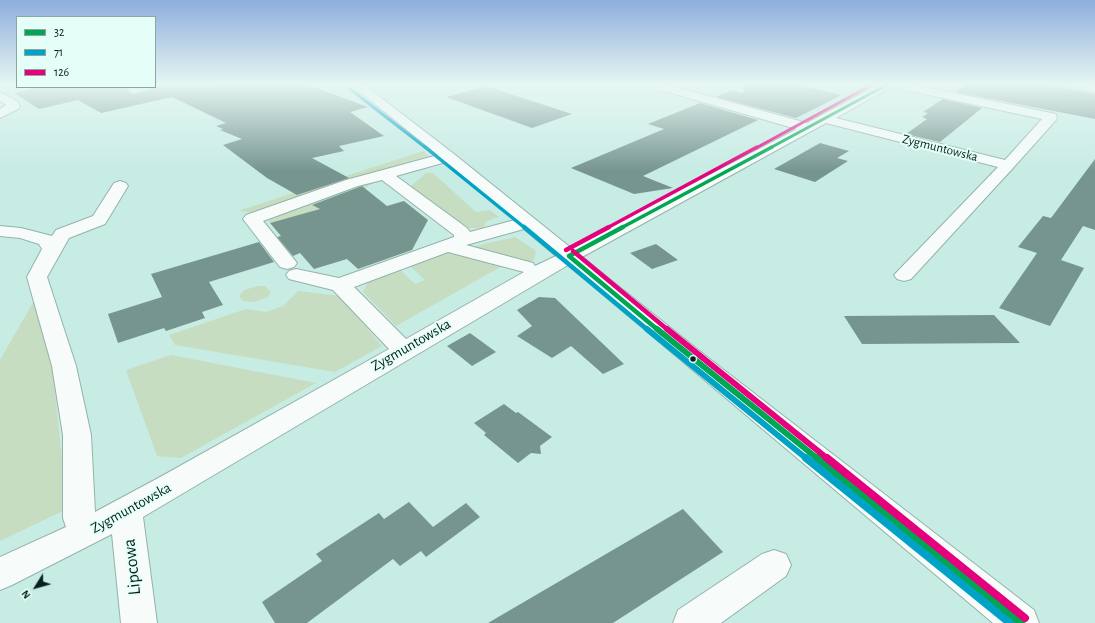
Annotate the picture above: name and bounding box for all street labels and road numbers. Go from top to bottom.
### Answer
street label: Zygmuntowska [901,131,979,165]
street label: Zygmuntowska [368,315,454,375]
street label: Zygmuntowska [88,479,174,537]
street label: Lipcowa [118,538,146,596]

